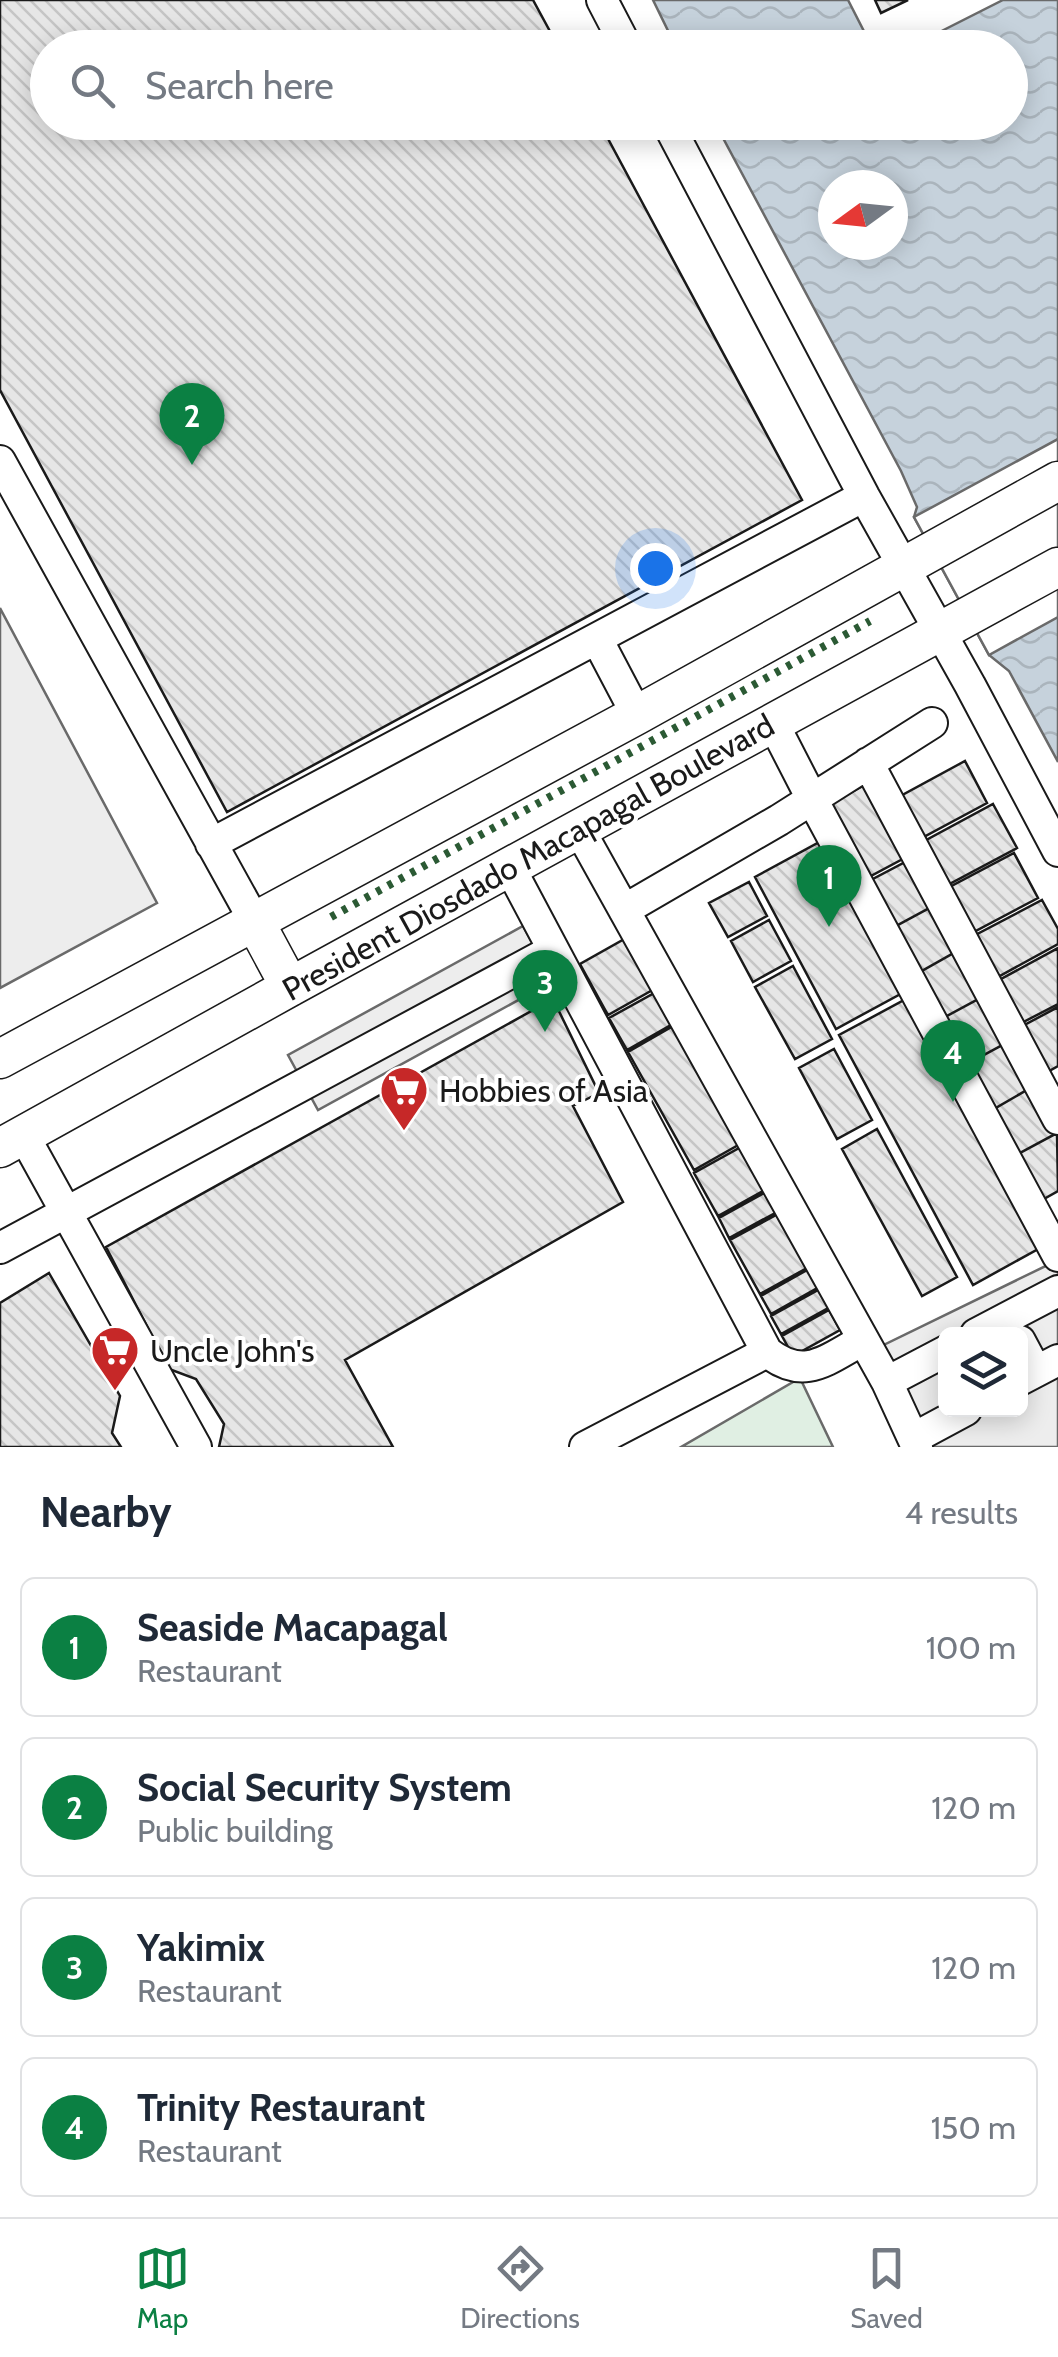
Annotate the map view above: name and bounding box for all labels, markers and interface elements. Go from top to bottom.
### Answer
search box [30,30,1028,140]
icon: search [65,58,120,113]
text: Search here [145,62,334,109]
north arrow [818,170,908,260]
pin: 2 [160,382,224,465]
your location [630,543,681,594]
street label: President Diosdado Macapagal Boulevard [275,705,781,1009]
pin: 1 [796,844,862,927]
pin: 3 [512,950,578,1032]
pin: 4 [920,1020,986,1102]
supermarket icon: Hobbies of Asia [378,1064,430,1132]
place label: Hobbies of Asia [439,1071,649,1110]
supermarket icon: Uncle John's [89,1324,141,1392]
map controls [938,1327,1028,1417]
button: layers [938,1327,1028,1417]
place label: Uncle John's [150,1331,314,1370]
text: Nearby [40,1486,172,1538]
text: 4 results [905,1493,1018,1532]
text: Seaside Macapagal [137,1604,448,1651]
text: 1 [69,1628,80,1667]
text: 100 m [926,1628,1016,1667]
text: Restaurant [137,1651,282,1690]
text: Social Security System [137,1764,512,1811]
text: 2 [66,1788,83,1827]
text: 120 m [931,1788,1016,1827]
text: Public building [137,1811,333,1850]
text: Yakimix [137,1924,265,1971]
text: 3 [66,1948,83,1987]
text: 120 m [931,1948,1016,1987]
text: Restaurant [137,1971,282,2010]
text: Trinity Restaurant [137,2084,425,2131]
text: 4 [65,2108,84,2147]
text: 150 m [931,2108,1016,2147]
text: Restaurant [137,2131,282,2170]
tab: Map [135,2241,190,2335]
tab: Directions [460,2241,580,2335]
tab: Saved [850,2241,923,2335]

